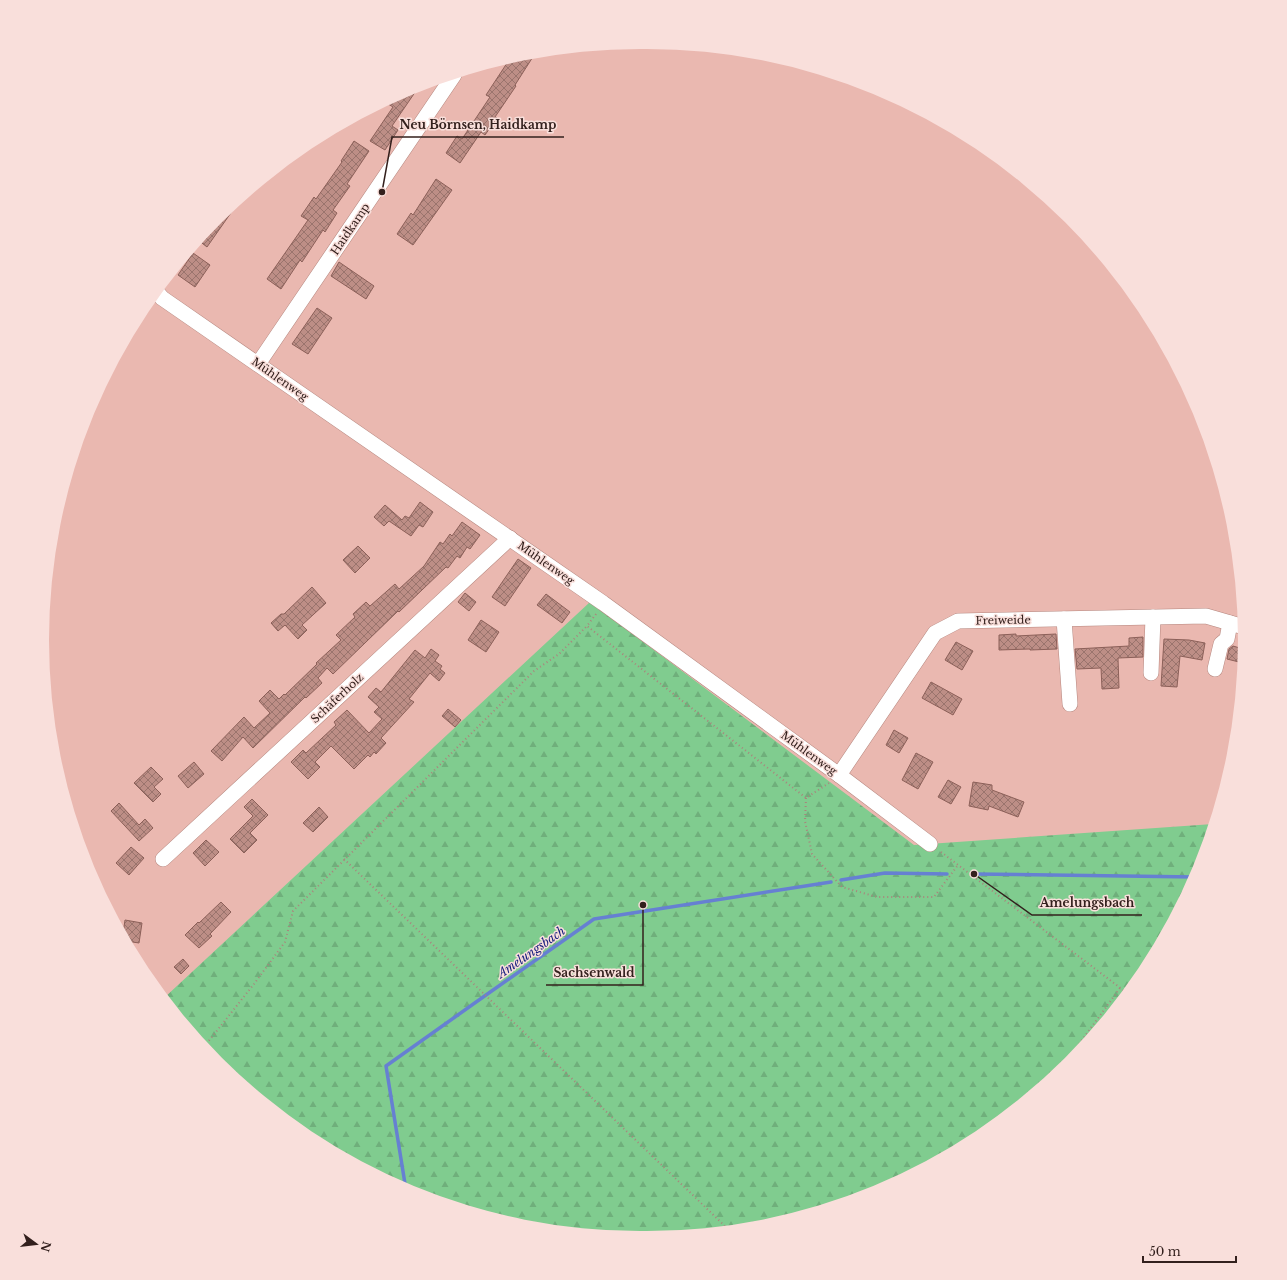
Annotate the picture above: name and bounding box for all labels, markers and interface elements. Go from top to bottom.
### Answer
callout: Neu Börnsen, Haidkamp [392,113,564,137]
text: Neu Börnsen, Haidkamp [400,117,556,132]
street label: Haidkamp [328,200,372,258]
street label: Mühlenweg [249,354,311,404]
street label: Mühlenweg [515,538,577,588]
street label: Freiweide [975,613,1031,627]
street label: Schäferholz [308,670,366,726]
street label: Mühlenweg [778,728,840,778]
callout: Amelungsbach [1032,891,1142,915]
text: Amelungsbach [1039,895,1135,910]
water label: Amelungsbach [492,923,568,982]
callout: Sachsenwald [546,961,643,985]
text: Sachsenwald [553,965,635,980]
north arrow [16,1224,56,1264]
scale bar [1143,1238,1236,1264]
text: N [37,1240,54,1254]
text: 50 m [1149,1244,1181,1259]

